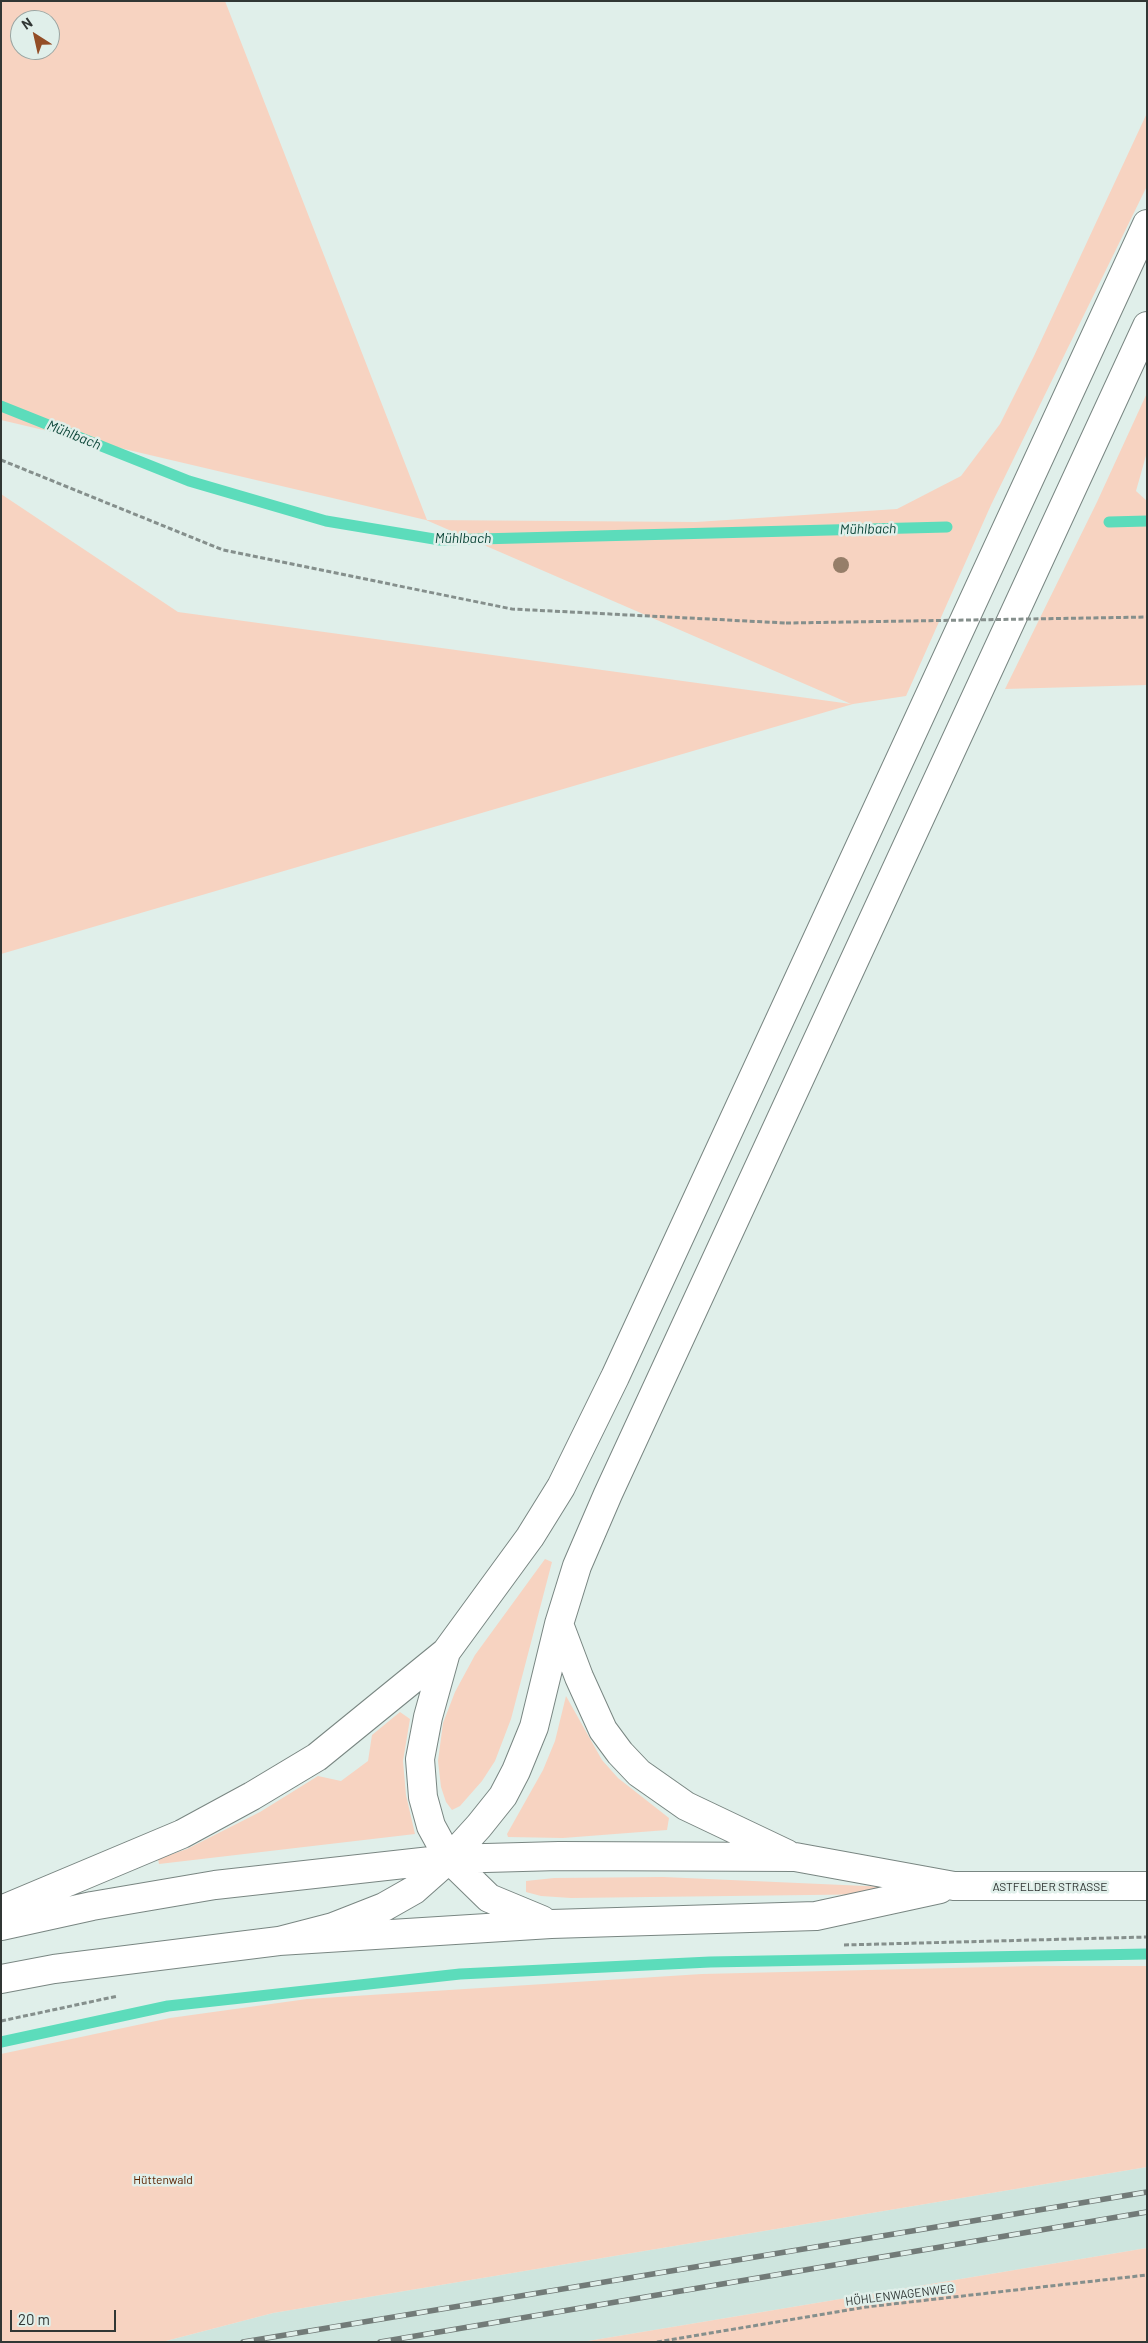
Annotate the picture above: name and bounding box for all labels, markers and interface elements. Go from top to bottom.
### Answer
north arrow [10,10,60,60]
text: N [18,13,35,33]
water label: Mühlbach [45,417,103,453]
water label: Mühlbach [840,520,896,538]
water label: Mühlbach [435,530,491,546]
street label: ASTFELDER STRASSE [992,1880,1108,1894]
park label: Hüttenwald [133,2173,193,2187]
street label: HÖHLENWAGENWEG [845,2281,955,2309]
scale bar [12,2300,119,2332]
text: 20 m [18,2310,50,2328]

